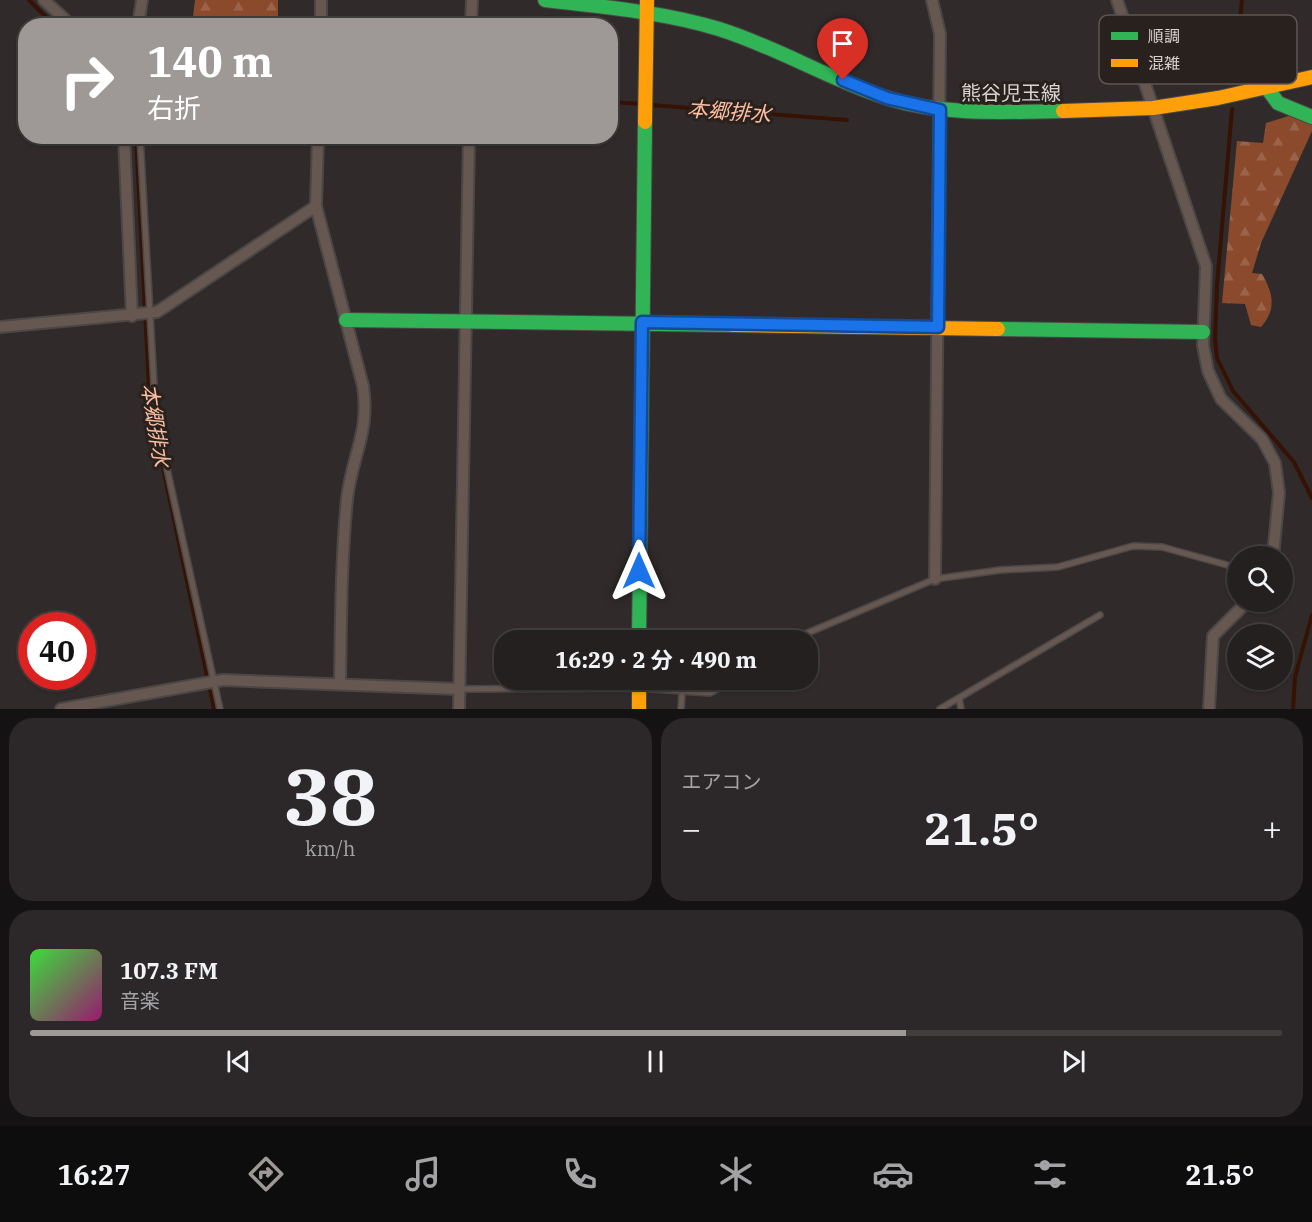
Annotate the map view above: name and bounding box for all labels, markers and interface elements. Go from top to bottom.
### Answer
legend [1099,15,1297,84]
pin [817,18,868,80]
text: 順調 [1148,26,1180,46]
icon: arrive [826,27,859,60]
text: 140 m [147,34,273,89]
icon: right [48,42,126,120]
text: 混雑 [1148,53,1180,73]
street label: 熊谷児玉線 [961,79,1061,106]
text: 右折 [147,90,201,125]
water label: 本郷排水 [686,94,774,128]
water label: 本郷排水 [136,381,177,471]
position arrow [607,539,671,603]
map controls [1227,546,1293,690]
button: search [1227,546,1293,612]
speed limit sign: 40 [18,612,96,690]
button: layers [1227,624,1293,690]
text: 16:29 · 2 分 · 490 m [555,645,757,674]
text: 38 [283,745,377,846]
text: エアコン [682,768,762,795]
text: 21.5° [924,799,1039,857]
text: − [682,807,701,850]
text: + [1262,807,1282,850]
text: km/h [305,835,356,862]
text: 107.3 FM [120,956,218,985]
text: 音楽 [120,987,160,1014]
icon: previous [222,1045,255,1078]
icon: pause [639,1045,672,1078]
icon: next [1057,1045,1090,1078]
icon: directions [245,1153,287,1195]
icon: music [402,1153,444,1195]
icon: phone [559,1153,601,1195]
icon: climate [715,1153,757,1195]
icon: car [872,1153,914,1195]
icon: filters [1029,1153,1071,1195]
text: 16:27 [57,1157,130,1192]
text: 21.5° [1186,1157,1255,1192]

